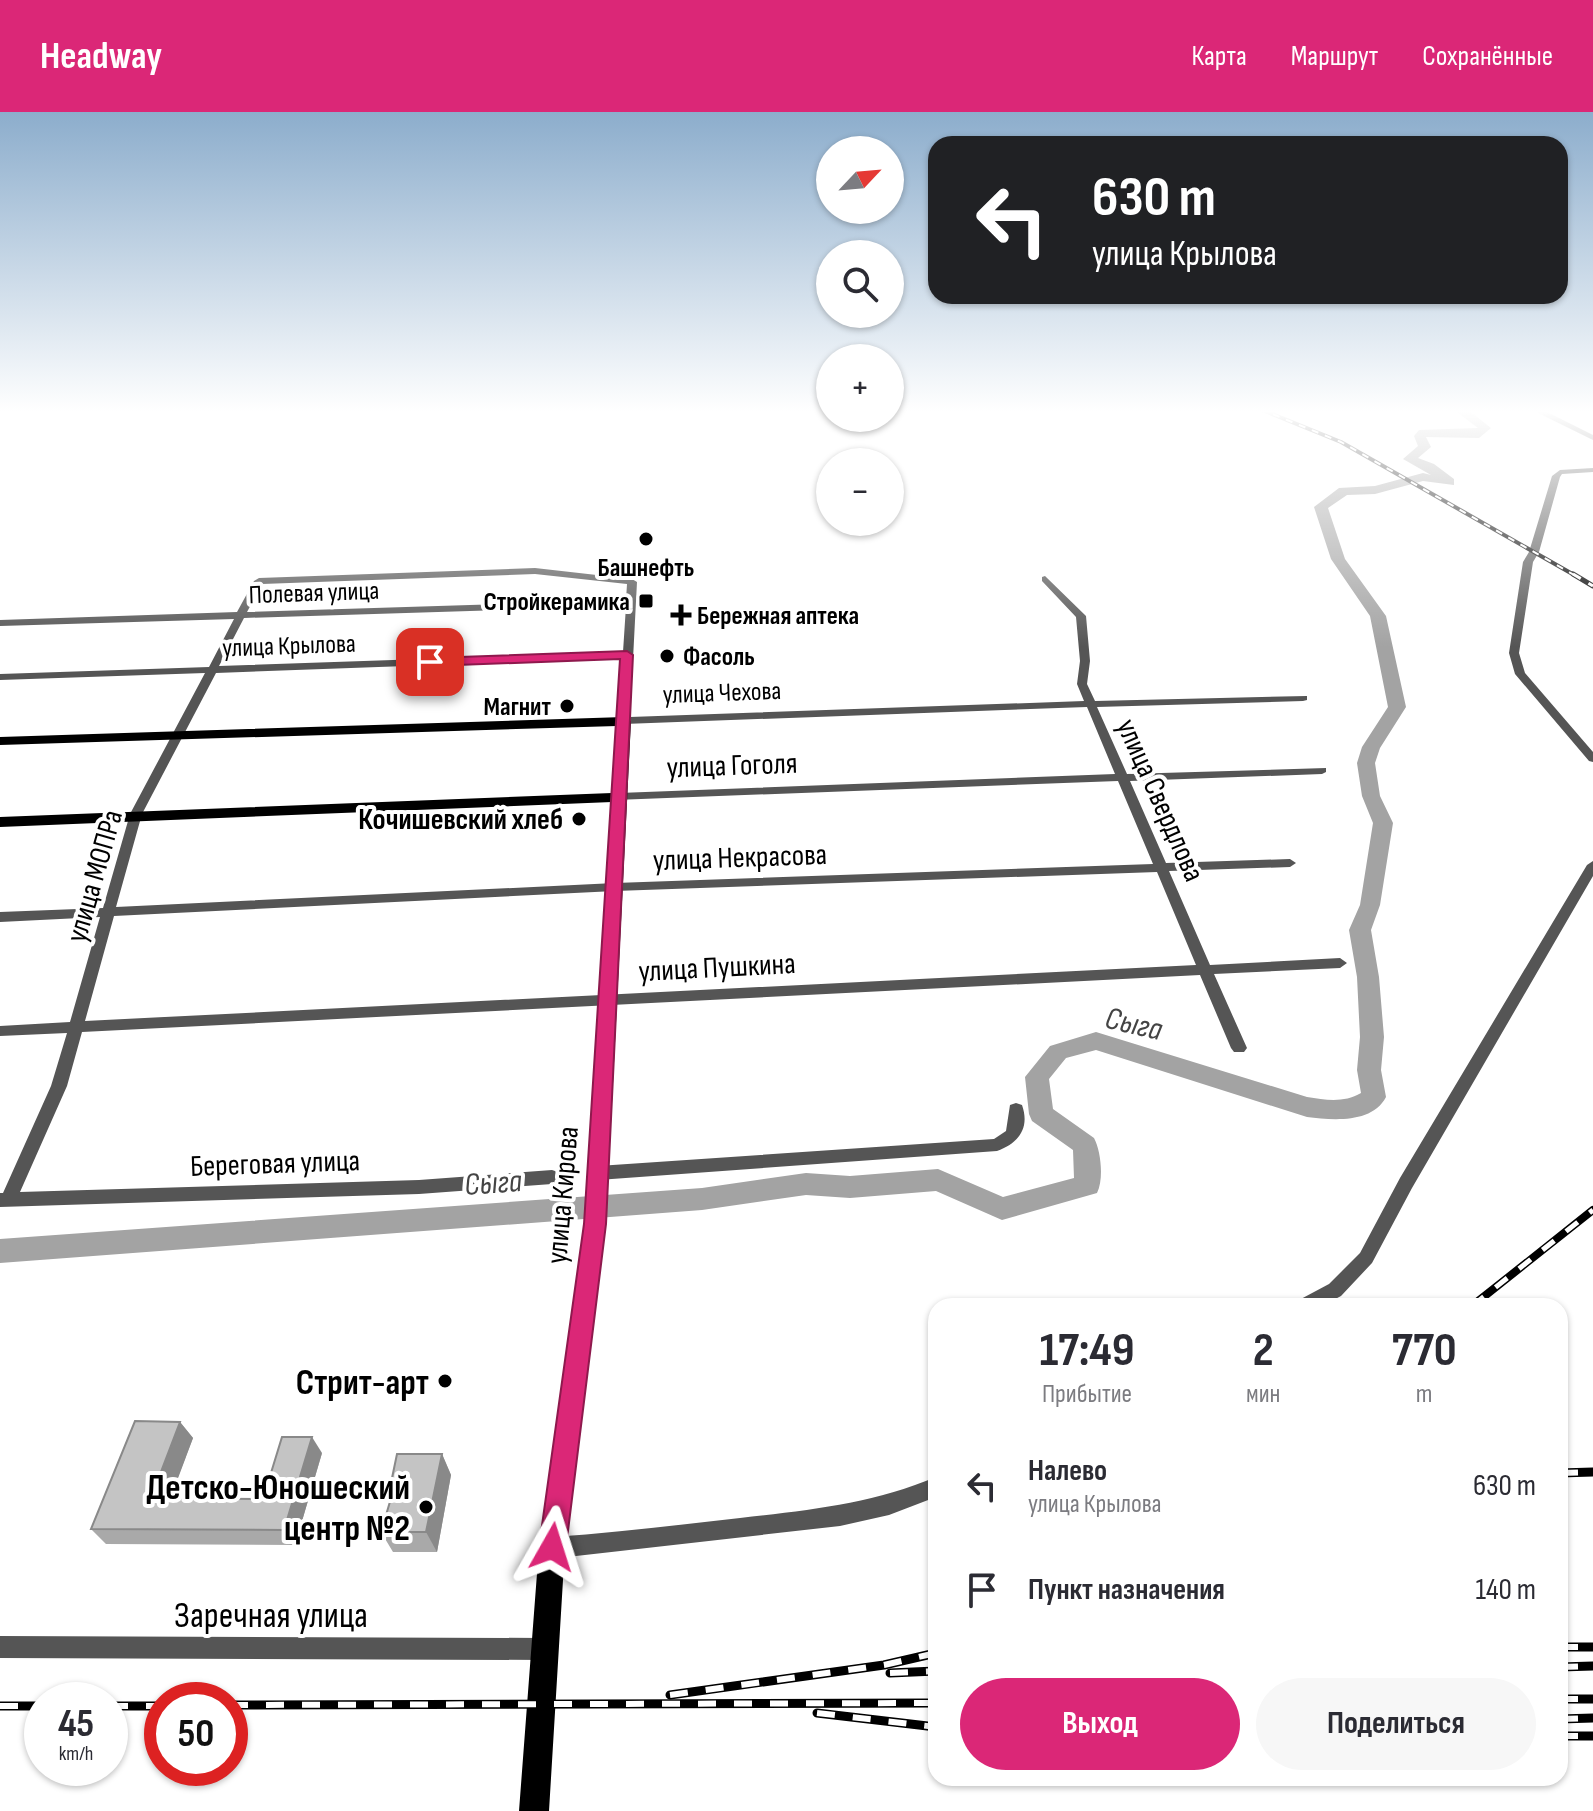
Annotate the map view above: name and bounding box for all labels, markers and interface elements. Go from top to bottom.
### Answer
text: Headway [40,34,162,79]
text: Карта [1192,40,1247,73]
text: Маршрут [1291,40,1378,73]
text: Сохранённые [1422,40,1553,73]
north arrow [816,136,904,224]
map controls [816,136,904,536]
text: 630 m [1092,165,1216,232]
icon: left [960,168,1064,272]
text: улица Крылова [1092,233,1277,276]
button: search [816,240,904,328]
button: + [816,344,904,432]
button: − [816,448,904,536]
marker: Башнефть [637,530,655,548]
place label: Башнефть [598,553,694,584]
street label: Полевая улица [248,576,380,611]
place label: Стройкерамика [483,587,630,618]
marker: Стройкерамика [637,592,655,610]
place label: Бережная аптека [697,601,859,632]
marker: Бережная аптека [672,606,690,624]
pin [396,628,464,696]
street label: улица Крылова [222,629,356,664]
icon: arrive [408,640,452,684]
place label: Фасоль [683,642,755,673]
marker: Фасоль [658,647,676,665]
street label: улица Чехова [662,676,782,711]
place label: Магнит [484,692,551,723]
marker: Магнит [558,697,576,715]
street label: улица Свердлова [1108,714,1212,887]
street label: улица Гоголя [666,746,798,786]
place label: Кочишевский хлеб [358,802,563,838]
street label: улица МОПРа [59,806,131,947]
marker: Кочишевский хлеб [570,810,588,828]
street label: улица Некрасова [652,837,828,879]
street label: улица Пушкина [638,946,797,990]
water label: Сыга [1101,999,1166,1050]
street label: улица Кирова [539,1125,587,1265]
street label: Береговая улица [189,1143,361,1185]
water label: Сыга [463,1162,523,1205]
text: 17:49 [1039,1322,1135,1379]
text: 2 [1253,1322,1274,1379]
text: 770 [1392,1322,1457,1379]
place label: Стрит-арт [296,1362,429,1405]
marker: Стрит-арт [436,1372,454,1390]
text: Прибытие [1042,1379,1132,1410]
text: мин [1246,1379,1280,1410]
text: m [1416,1379,1433,1410]
text: Налево [1028,1453,1107,1489]
icon: left [960,1464,1004,1508]
place label: Детско-Юношеский центр №2 [146,1467,410,1551]
text: 630 m [1473,1468,1536,1504]
text: улица Крылова [1028,1489,1162,1520]
marker: Детско-Юношеский центр №2 [417,1498,435,1516]
position arrow [510,1505,594,1589]
icon: arrive [960,1568,1004,1612]
text: Пункт назначения [1028,1572,1225,1608]
text: 140 m [1476,1572,1536,1608]
street label: Заречная улица [174,1595,368,1638]
button: Выход [960,1678,1240,1770]
button: Поделиться [1256,1678,1536,1770]
speed limit sign: 50 [144,1682,248,1786]
text: 45 [58,1700,94,1748]
text: km/h [59,1742,93,1766]

